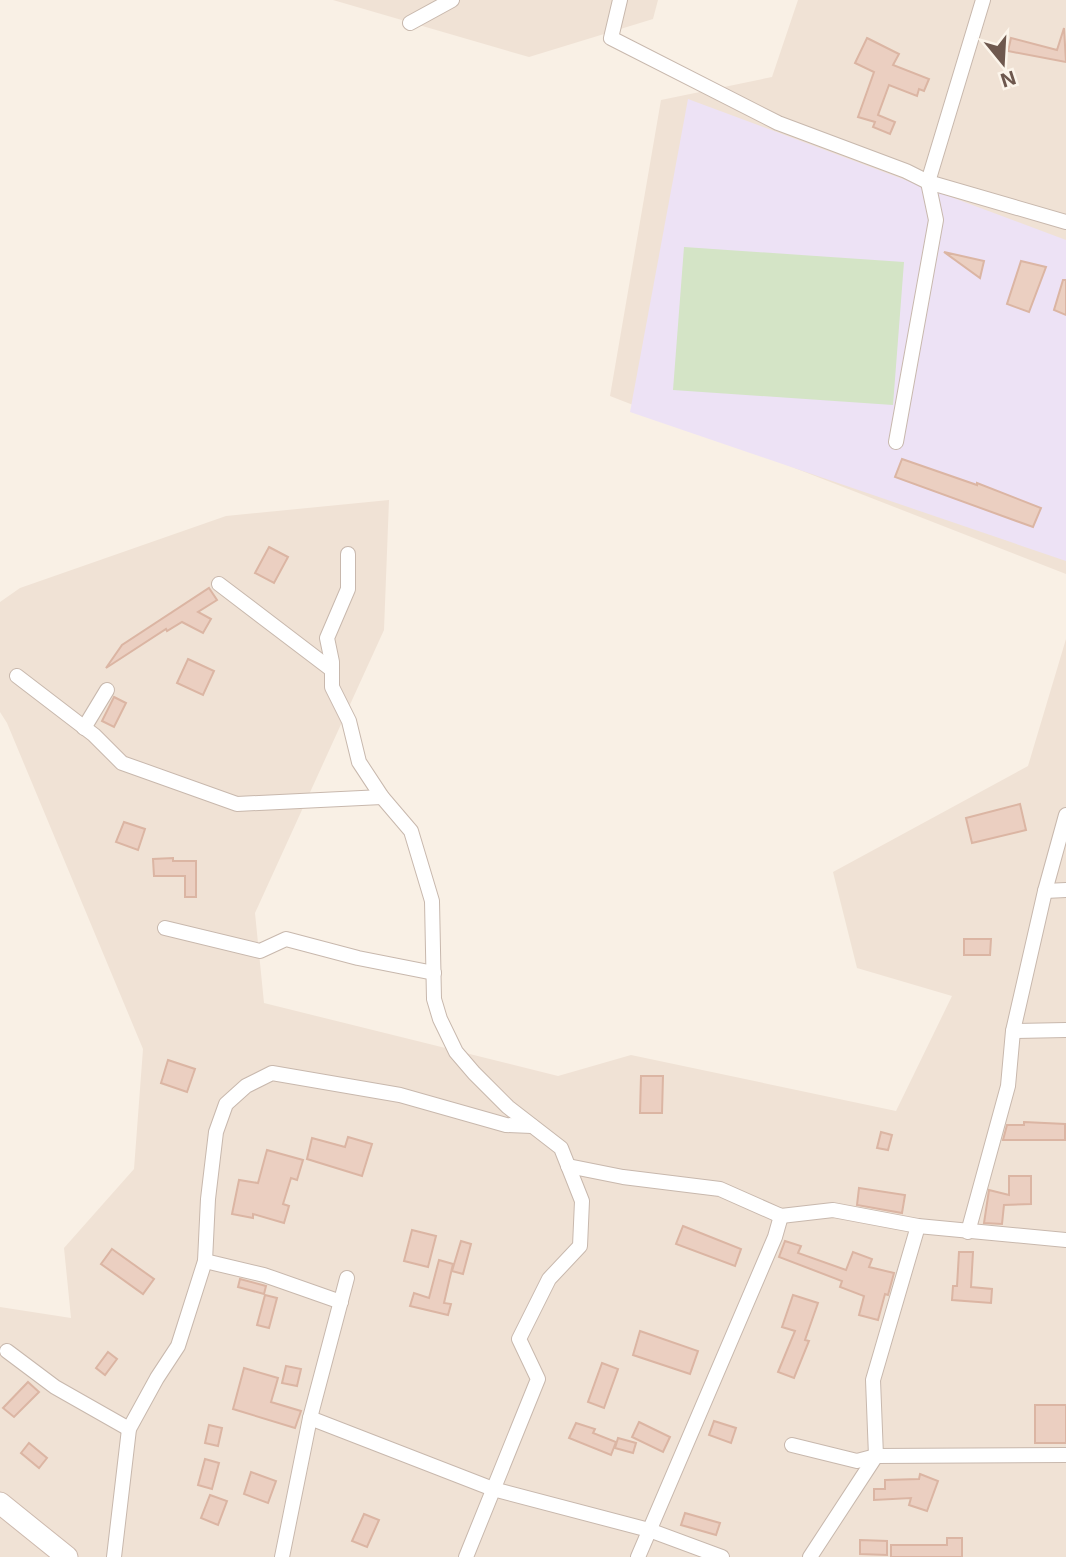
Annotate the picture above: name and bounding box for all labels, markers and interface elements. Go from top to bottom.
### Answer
north arrow [968,28,1038,98]
text: N [998,66,1019,92]

